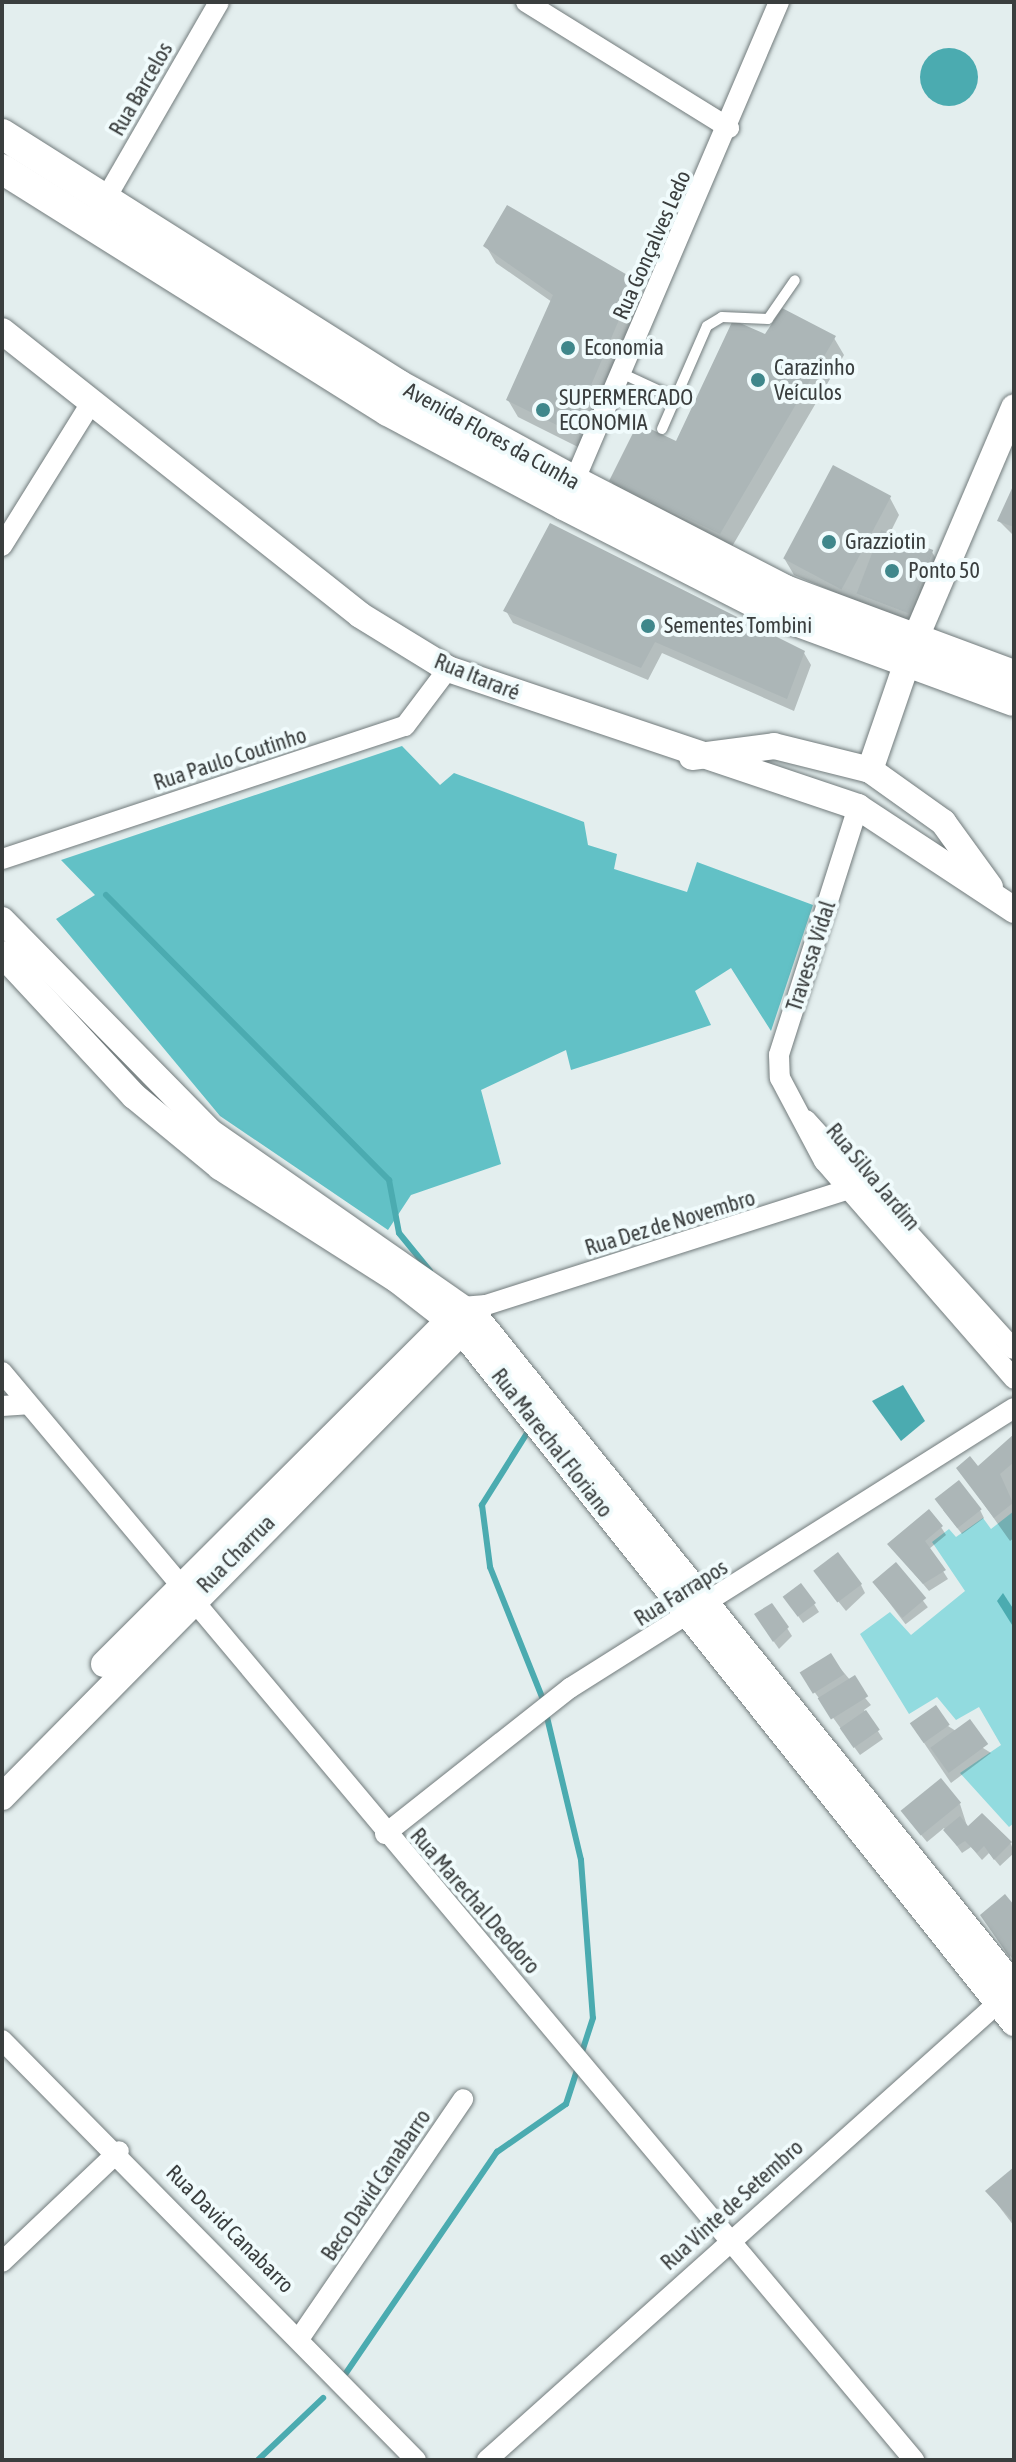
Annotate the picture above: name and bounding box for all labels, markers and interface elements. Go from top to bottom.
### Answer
street label: Rua Barcelos [104,37,178,141]
street label: Rua Gonçalves Ledo [607,166,697,324]
place label: Economia [584,335,664,361]
marker: Economia [559,339,577,357]
place label: Carazinho Veículos [774,354,855,406]
marker: Carazinho Veículos [749,371,767,389]
street label: Avenida Flores da Cunha [400,377,584,495]
place label: SUPERMERCADO ECONOMIA [559,384,693,436]
marker: SUPERMERCADO ECONOMIA [534,401,552,419]
place label: Grazziotin [845,529,926,555]
marker: Grazziotin [820,533,838,551]
place label: Ponto 50 [908,558,980,584]
marker: Ponto 50 [883,562,901,580]
place label: Sementes Tombini [664,613,812,639]
marker: Sementes Tombini [639,617,657,635]
street label: Rua Itararé [430,648,524,706]
street label: Rua Paulo Coutinho [150,722,310,796]
street label: Travessa Vidal [781,897,841,1015]
street label: Rua Silva Jardim [820,1118,926,1236]
street label: Rua Dez de Novembro [582,1185,758,1261]
street label: Rua Marechal Floriano [486,1363,618,1523]
street label: Rua Charrua [191,1509,281,1599]
street label: Rua Farrapos [630,1554,732,1632]
street label: Rua Marechal Deodoro [405,1823,545,1979]
street label: Beco David Canabarro [316,2104,436,2266]
street label: Rua Vinte de Setembro [655,2134,809,2276]
street label: Rua David Canabarro [161,2160,299,2298]

